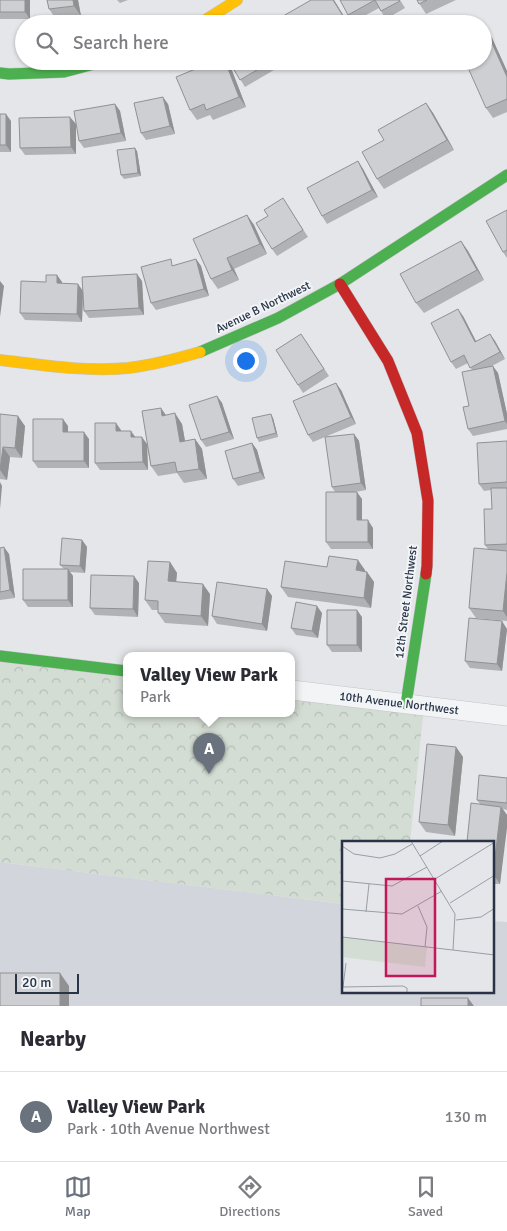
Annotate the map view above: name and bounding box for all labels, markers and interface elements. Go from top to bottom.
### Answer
search box [15,15,492,70]
icon: search [33,29,61,57]
text: Search here [73,31,169,55]
street label: Avenue B Northwest [213,278,313,337]
your location [233,348,259,374]
street label: 12th Street Northwest [392,545,421,659]
popup [123,652,295,717]
text: Valley View Park [140,663,278,687]
text: Park [140,687,171,707]
street label: 10th Avenue Northwest [338,689,459,718]
pin: A [193,733,225,774]
inset map [342,841,494,994]
scale bar [15,971,79,994]
text: 20 m [22,974,51,991]
text: Nearby [20,1026,86,1052]
text: Valley View Park [67,1095,205,1119]
text: A [31,1107,41,1127]
text: 130 m [445,1107,487,1127]
text: Park · 10th Avenue Northwest [67,1119,270,1139]
tab: Map [64,1173,92,1220]
tab: Directions [219,1173,280,1220]
tab: Saved [408,1173,443,1220]

